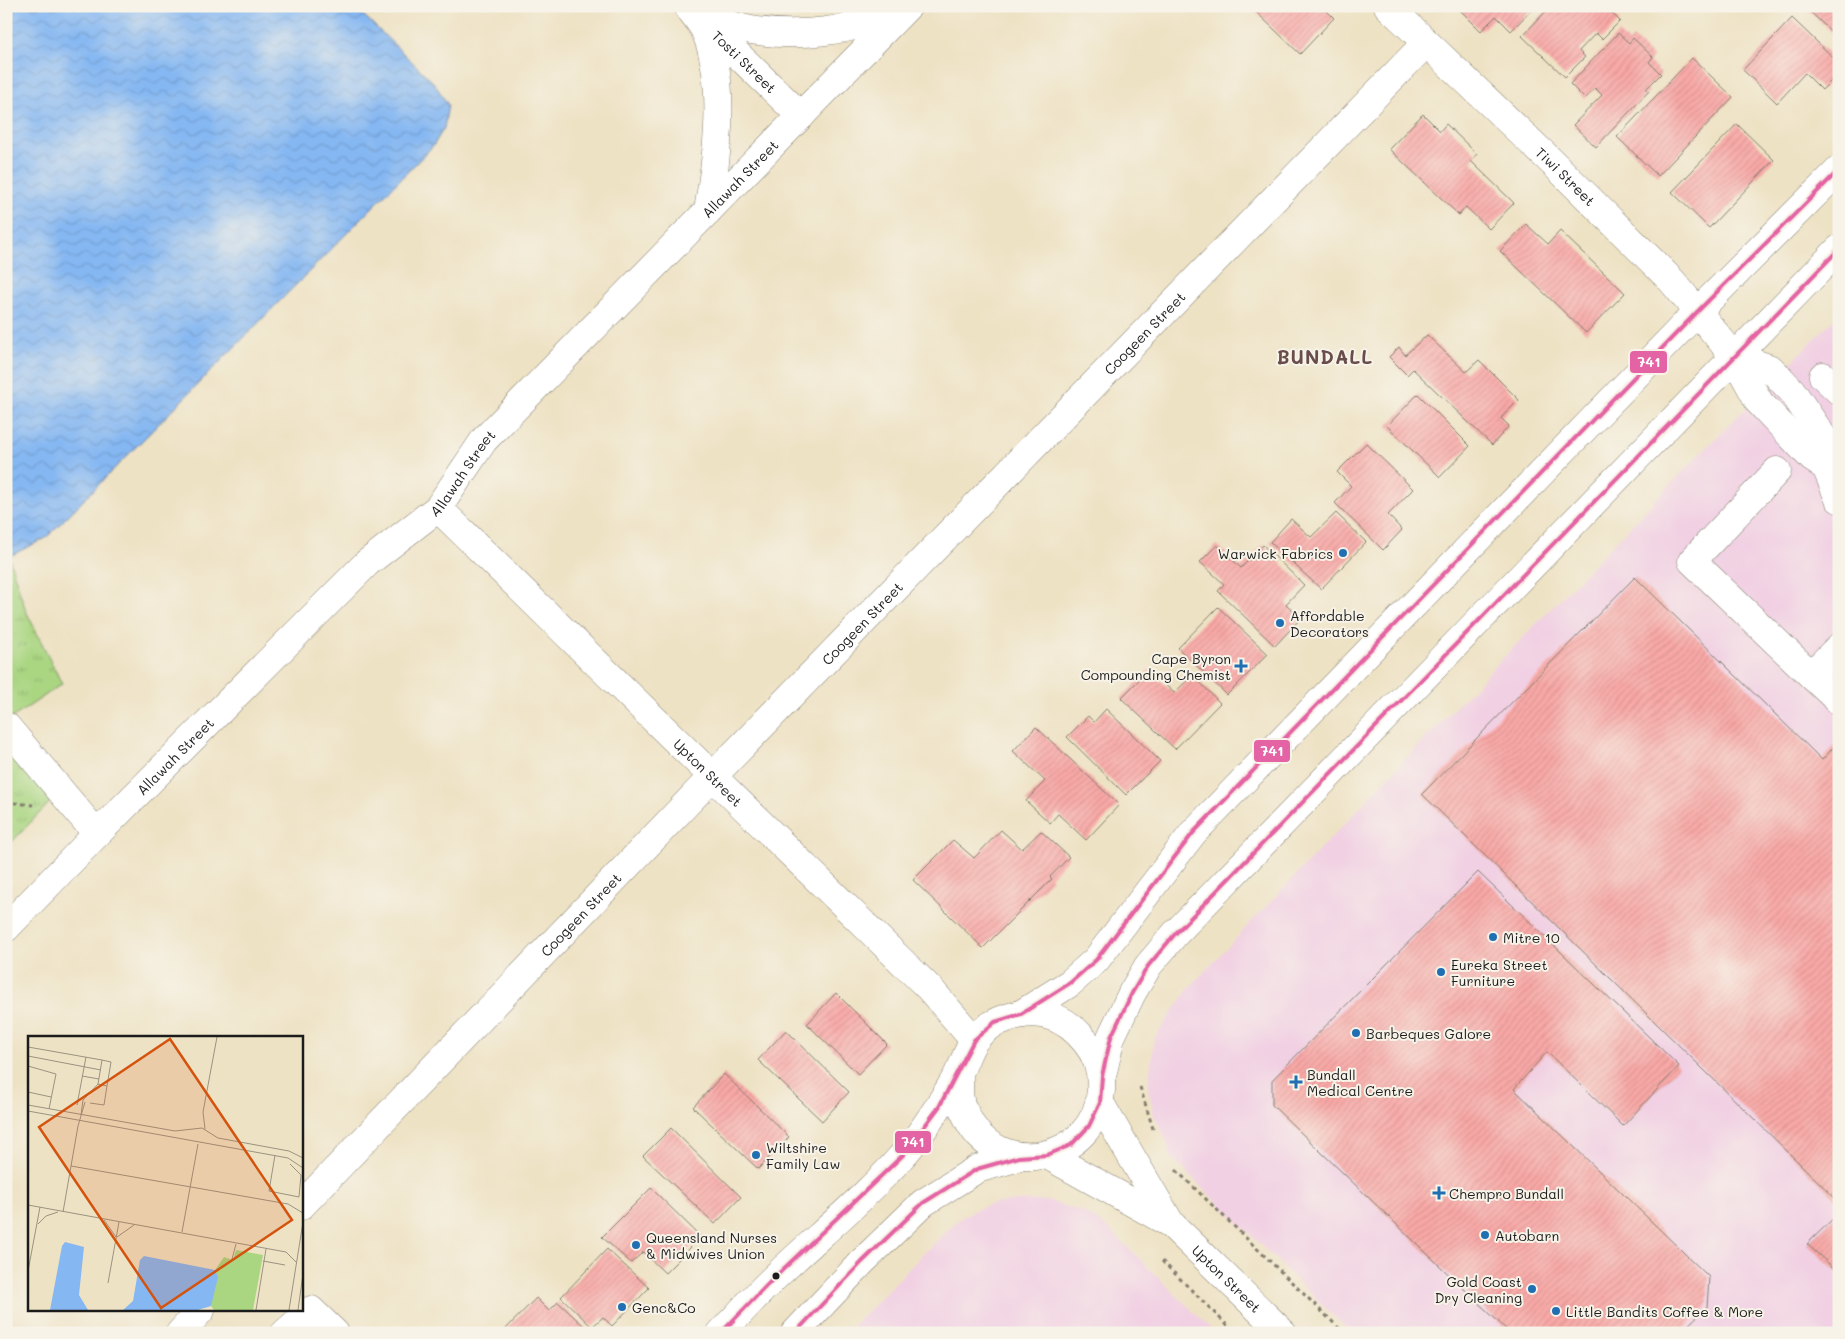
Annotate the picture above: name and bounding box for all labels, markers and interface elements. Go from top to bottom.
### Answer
street label: Tosti Street [708,26,781,97]
street label: Allawah Street [697,135,782,222]
street label: Tiwi Street [1532,142,1600,209]
street label: Coogeen Street [1099,287,1189,378]
district label: BUNDALL [1277,344,1373,369]
line badge: 741 [1629,350,1668,374]
text: 741 [1638,352,1660,371]
street label: Allawah Street [426,425,499,521]
place label: Warwick Fabrics [1218,544,1333,563]
marker: Warwick Fabrics [1337,547,1349,559]
street label: Coogeen Street [817,577,907,669]
place label: Affordable Decorators [1290,606,1369,641]
marker: Affordable Decorators [1274,617,1286,629]
place label: Cape Byron Compounding Chemist [1081,649,1231,684]
marker: Cape Byron Compounding Chemist [1235,660,1247,672]
street label: Allawah Street [132,713,218,799]
street label: Upton Street [670,734,747,810]
line badge: 741 [1253,739,1291,763]
text: 741 [1261,741,1283,760]
street label: Coogeen Street [536,868,625,960]
place label: Mitre 10 [1503,928,1560,947]
marker: Mitre 10 [1487,931,1499,943]
place label: Eureka Street Furniture [1451,955,1548,990]
marker: Eureka Street Furniture [1435,966,1447,978]
place label: Barbeques Galore [1366,1024,1491,1043]
marker: Barbeques Galore [1350,1027,1362,1039]
inset map [28,1036,302,1312]
place label: Bundall Medical Centre [1307,1065,1413,1100]
marker: Bundall Medical Centre [1289,1075,1303,1089]
line badge: 741 [894,1130,932,1154]
text: 741 [902,1132,924,1151]
place label: Wiltshire Family Law [766,1138,840,1173]
marker: Wiltshire Family Law [750,1149,762,1161]
place label: Chempro Bundall [1449,1184,1564,1203]
marker: Chempro Bundall [1433,1187,1445,1199]
place label: Autobarn [1495,1226,1559,1245]
place label: Queensland Nurses & Midwives Union [646,1228,777,1263]
marker: Autobarn [1479,1229,1491,1241]
marker: Queensland Nurses & Midwives Union [630,1239,642,1251]
street label: Upton Street [1188,1241,1266,1316]
unlabelled marker [771,1271,781,1281]
place label: Gold Coast Dry Cleaning [1435,1272,1522,1307]
marker: Gold Coast Dry Cleaning [1526,1283,1538,1295]
place label: Genc&Co [632,1298,695,1317]
marker: Genc&Co [616,1301,628,1313]
place label: Little Bandits Coffee & More [1566,1302,1763,1321]
marker: Little Bandits Coffee & More [1550,1305,1562,1317]

